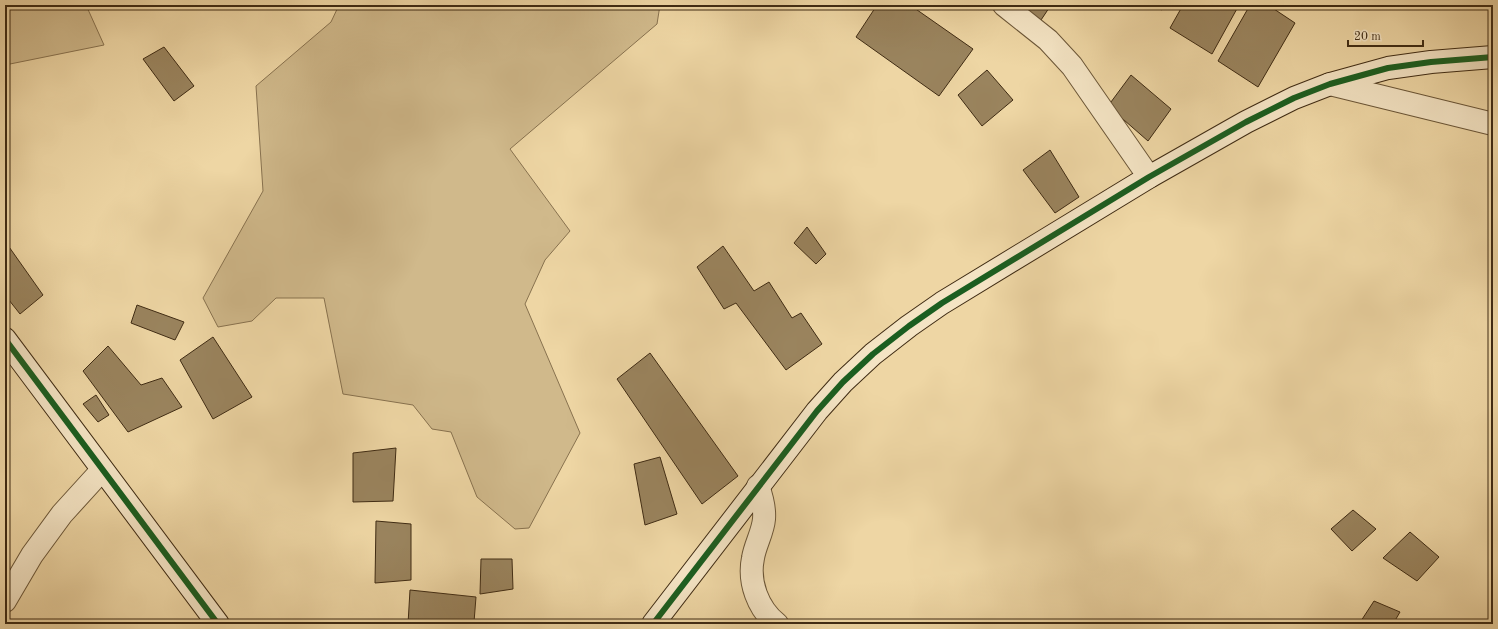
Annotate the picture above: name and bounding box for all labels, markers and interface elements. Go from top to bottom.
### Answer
scale bar [1348,22,1423,48]
text: 20 m [1354,31,1381,43]

